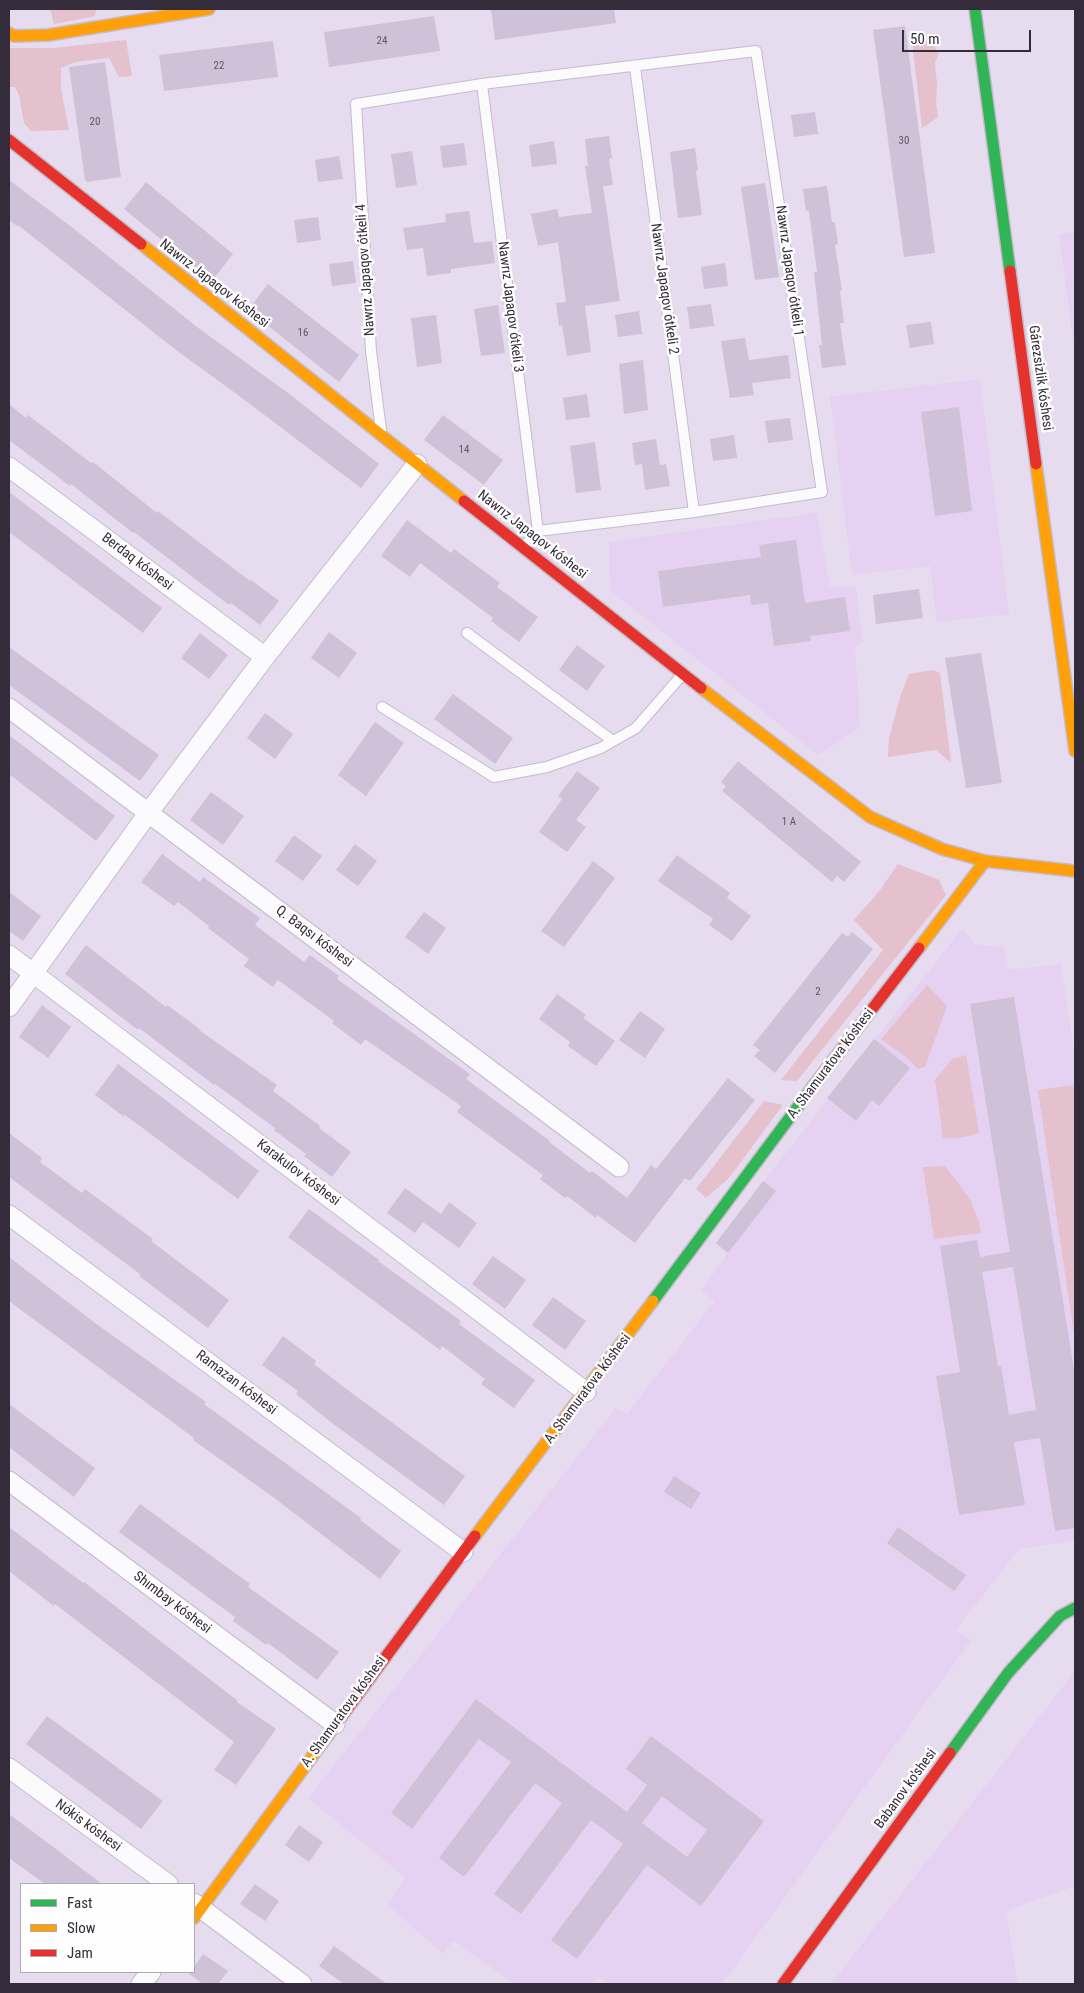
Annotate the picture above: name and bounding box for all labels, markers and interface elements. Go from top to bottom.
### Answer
scale bar [904,20,1033,52]
text: 50 m [910,30,940,48]
house number: 24 [377,34,387,48]
house number: 22 [214,59,224,73]
house number: 20 [90,115,100,129]
house number: 30 [899,134,909,148]
street label: Nawrız Japaqov ótkeli 4 [353,204,379,336]
street label: Nawrız Japaqov ótkeli 1 [771,204,807,338]
street label: Nawrız Japaqov ótkeli 2 [646,222,682,356]
street label: Nawrız Japaqov kóshesi [156,236,272,332]
street label: Nawrız Japaqov ótkeli 3 [494,240,526,374]
street label: Gárezsizlik kóshesi [1024,324,1056,432]
house number: 16 [298,326,308,340]
house number: 14 [459,443,469,457]
street label: Nawrız Japaqov kóshesi [474,487,590,583]
street label: Berdaq kóshesi [98,530,176,594]
house number: 1 А [782,815,796,829]
street label: Q. Baqsı kóshesi [272,903,356,971]
house number: 2 [815,985,821,999]
street label: A. Shamuratova kóshesi [784,1006,878,1122]
street label: Karakulov kóshesi [253,1136,343,1210]
street label: A. Shamuratova kóshesi [541,1331,635,1447]
street label: Ramazan kóshesi [192,1347,280,1419]
street label: Shımbay kóshesi [130,1568,214,1638]
street label: A. Shamuratova kóshesi [298,1653,390,1771]
street label: Babanov ko'shesi [871,1746,941,1832]
street label: Nókis kóshesi [52,1796,124,1856]
legend [20,1883,195,1973]
text: Fast [67,1894,92,1912]
text: Slow [67,1919,96,1937]
text: Jam [67,1944,93,1962]

